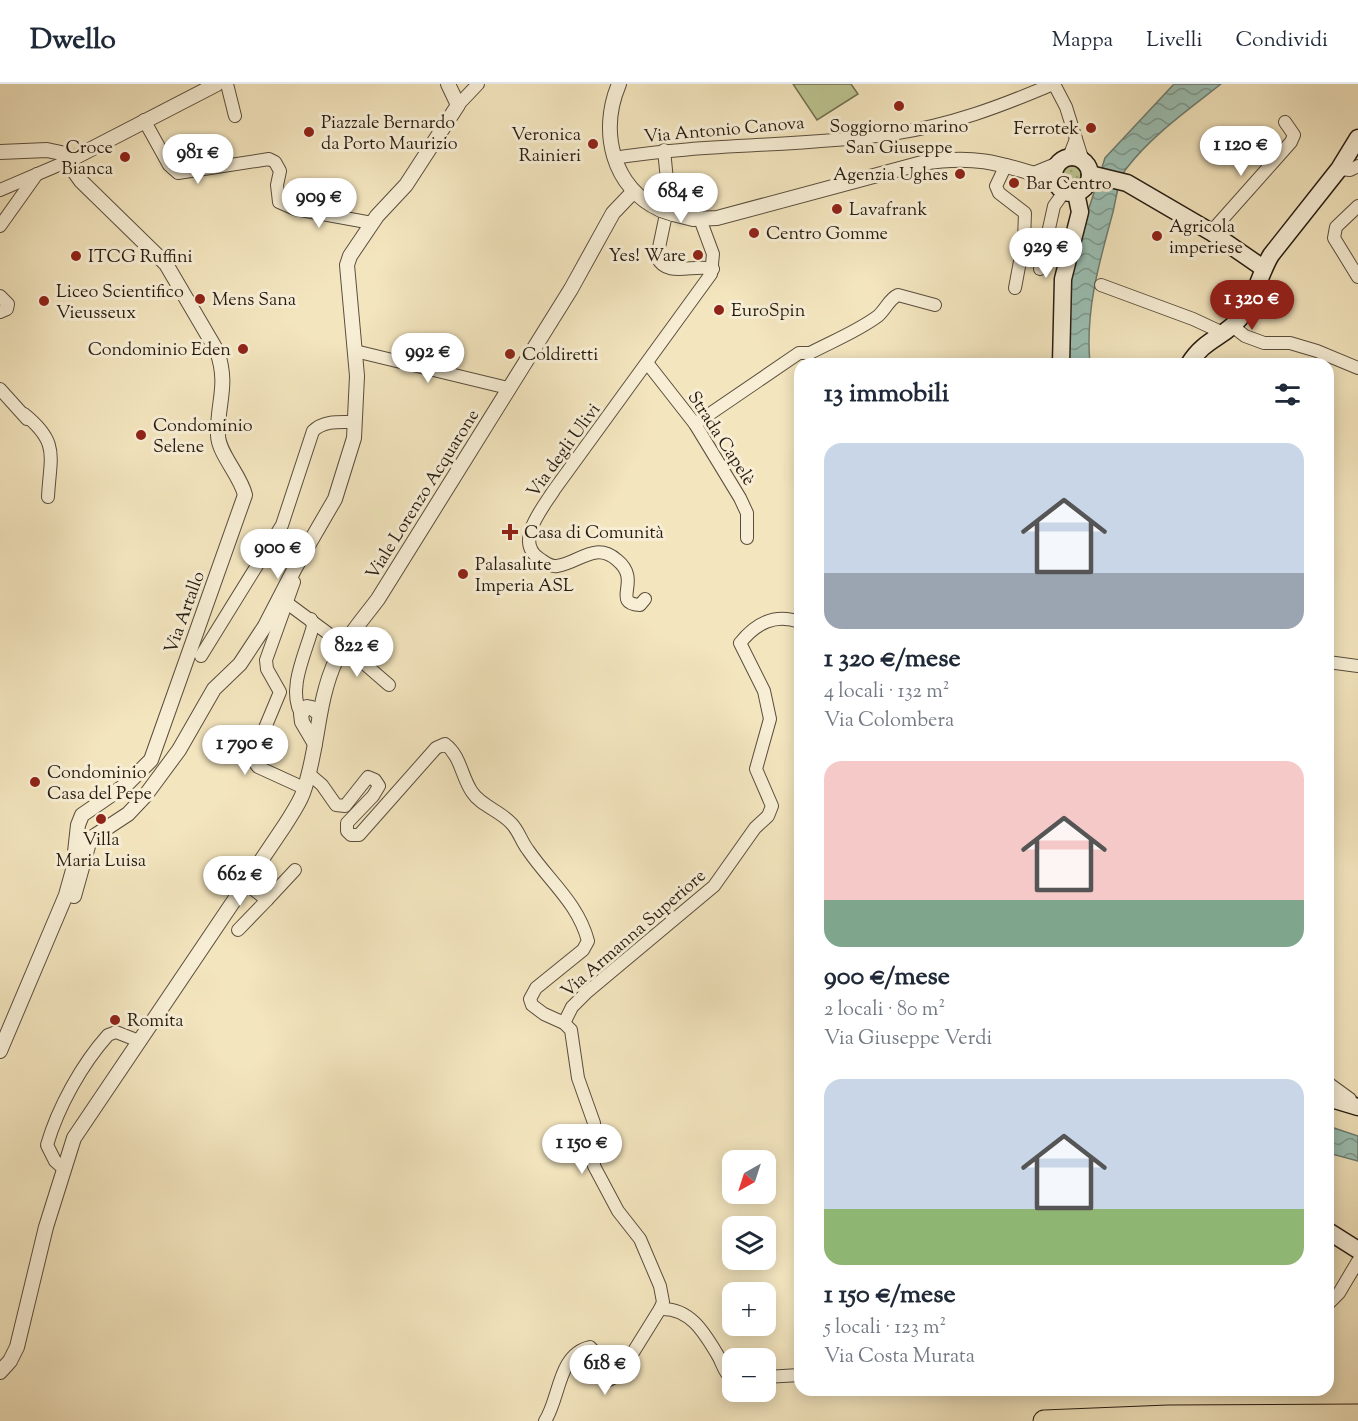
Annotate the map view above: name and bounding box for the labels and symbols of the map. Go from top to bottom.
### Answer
marker: Soggiorno marino San Giuseppe [892,99,906,113]
place label: Piazzale Bernardo da Porto Maurizio [321,111,458,158]
street label: Via Antonio Canova [643,111,806,151]
place label: Soggiorno marino San Giuseppe [830,115,969,162]
place label: Ferrotek [1013,117,1079,143]
marker: Ferrotek [1084,121,1098,135]
place label: Veronica Rainieri [511,123,581,170]
marker: Piazzale Bernardo da Porto Maurizio [302,125,316,139]
pin: 1 120 € [1186,126,1296,177]
pin: 981 € [156,134,240,185]
place label: Croce Bianca [61,136,113,183]
marker: Veronica Rainieri [586,137,600,151]
marker: Croce Bianca [118,150,132,164]
place label: Agenzia Ughes [833,163,948,189]
marker: Agenzia Ughes [953,167,967,181]
place label: Bar Centro [1026,172,1112,198]
pin: 684 € [639,173,723,224]
marker: Bar Centro [1007,176,1021,190]
pin: 909 € [277,178,361,229]
place label: Lavafrank [849,198,928,224]
marker: Lavafrank [830,202,844,216]
place label: Agricola imperiese [1169,215,1243,262]
place label: Centro Gomme [766,222,888,248]
marker: Centro Gomme [747,226,761,240]
pin: 929 € [1004,228,1088,279]
marker: Agricola imperiese [1150,229,1164,243]
place label: Yes! Ware [609,244,686,270]
place label: ITCG Ruffini [88,245,193,271]
marker: Yes! Ware [691,248,705,262]
marker: ITCG Ruffini [69,249,83,263]
place label: Liceo Scientifico Vieusseux [56,280,184,327]
pin: 1 320 € [1197,280,1307,331]
place label: Mens Sana [212,288,296,314]
marker: Mens Sana [193,292,207,306]
marker: Liceo Scientifico Vieusseux [37,294,51,308]
place label: EuroSpin [731,299,806,325]
marker: EuroSpin [712,303,726,317]
pin: 992 € [386,333,470,384]
place label: Condominio Eden [88,338,231,364]
marker: Condominio Eden [236,342,250,356]
place label: Coldiretti [522,343,598,369]
marker: Coldiretti [503,347,517,361]
street label: Strada Capelè [680,387,761,491]
street label: Via degli Ulivi [521,399,608,504]
street label: Viale Lorenzo Acquarone [361,405,487,585]
place label: Condominio Selene [153,414,253,461]
marker: Condominio Selene [134,428,148,442]
place label: Casa di Comunità [524,521,664,547]
marker: Casa di Comunità [501,523,519,541]
pin: 900 € [236,529,320,580]
place label: Palasalute Imperia ASL [475,553,574,600]
marker: Palasalute Imperia ASL [456,567,470,581]
street label: Via Artallo [159,568,213,657]
pin: 822 € [315,627,399,678]
pin: 1 790 € [190,725,300,776]
place label: Condominio Casa del Pepe [47,761,152,808]
marker: Condominio Casa del Pepe [28,775,42,789]
marker: Villa Maria Luisa [94,812,108,826]
place label: Villa Maria Luisa [56,828,146,875]
pin: 662 € [198,856,282,907]
street label: Via Armanna Superiore [556,864,712,1005]
place label: Romita [127,1009,184,1035]
marker: Romita [108,1013,122,1027]
pin: 1 150 € [527,1124,637,1175]
north arrow [722,1150,776,1204]
pin: 618 € [563,1345,647,1396]

